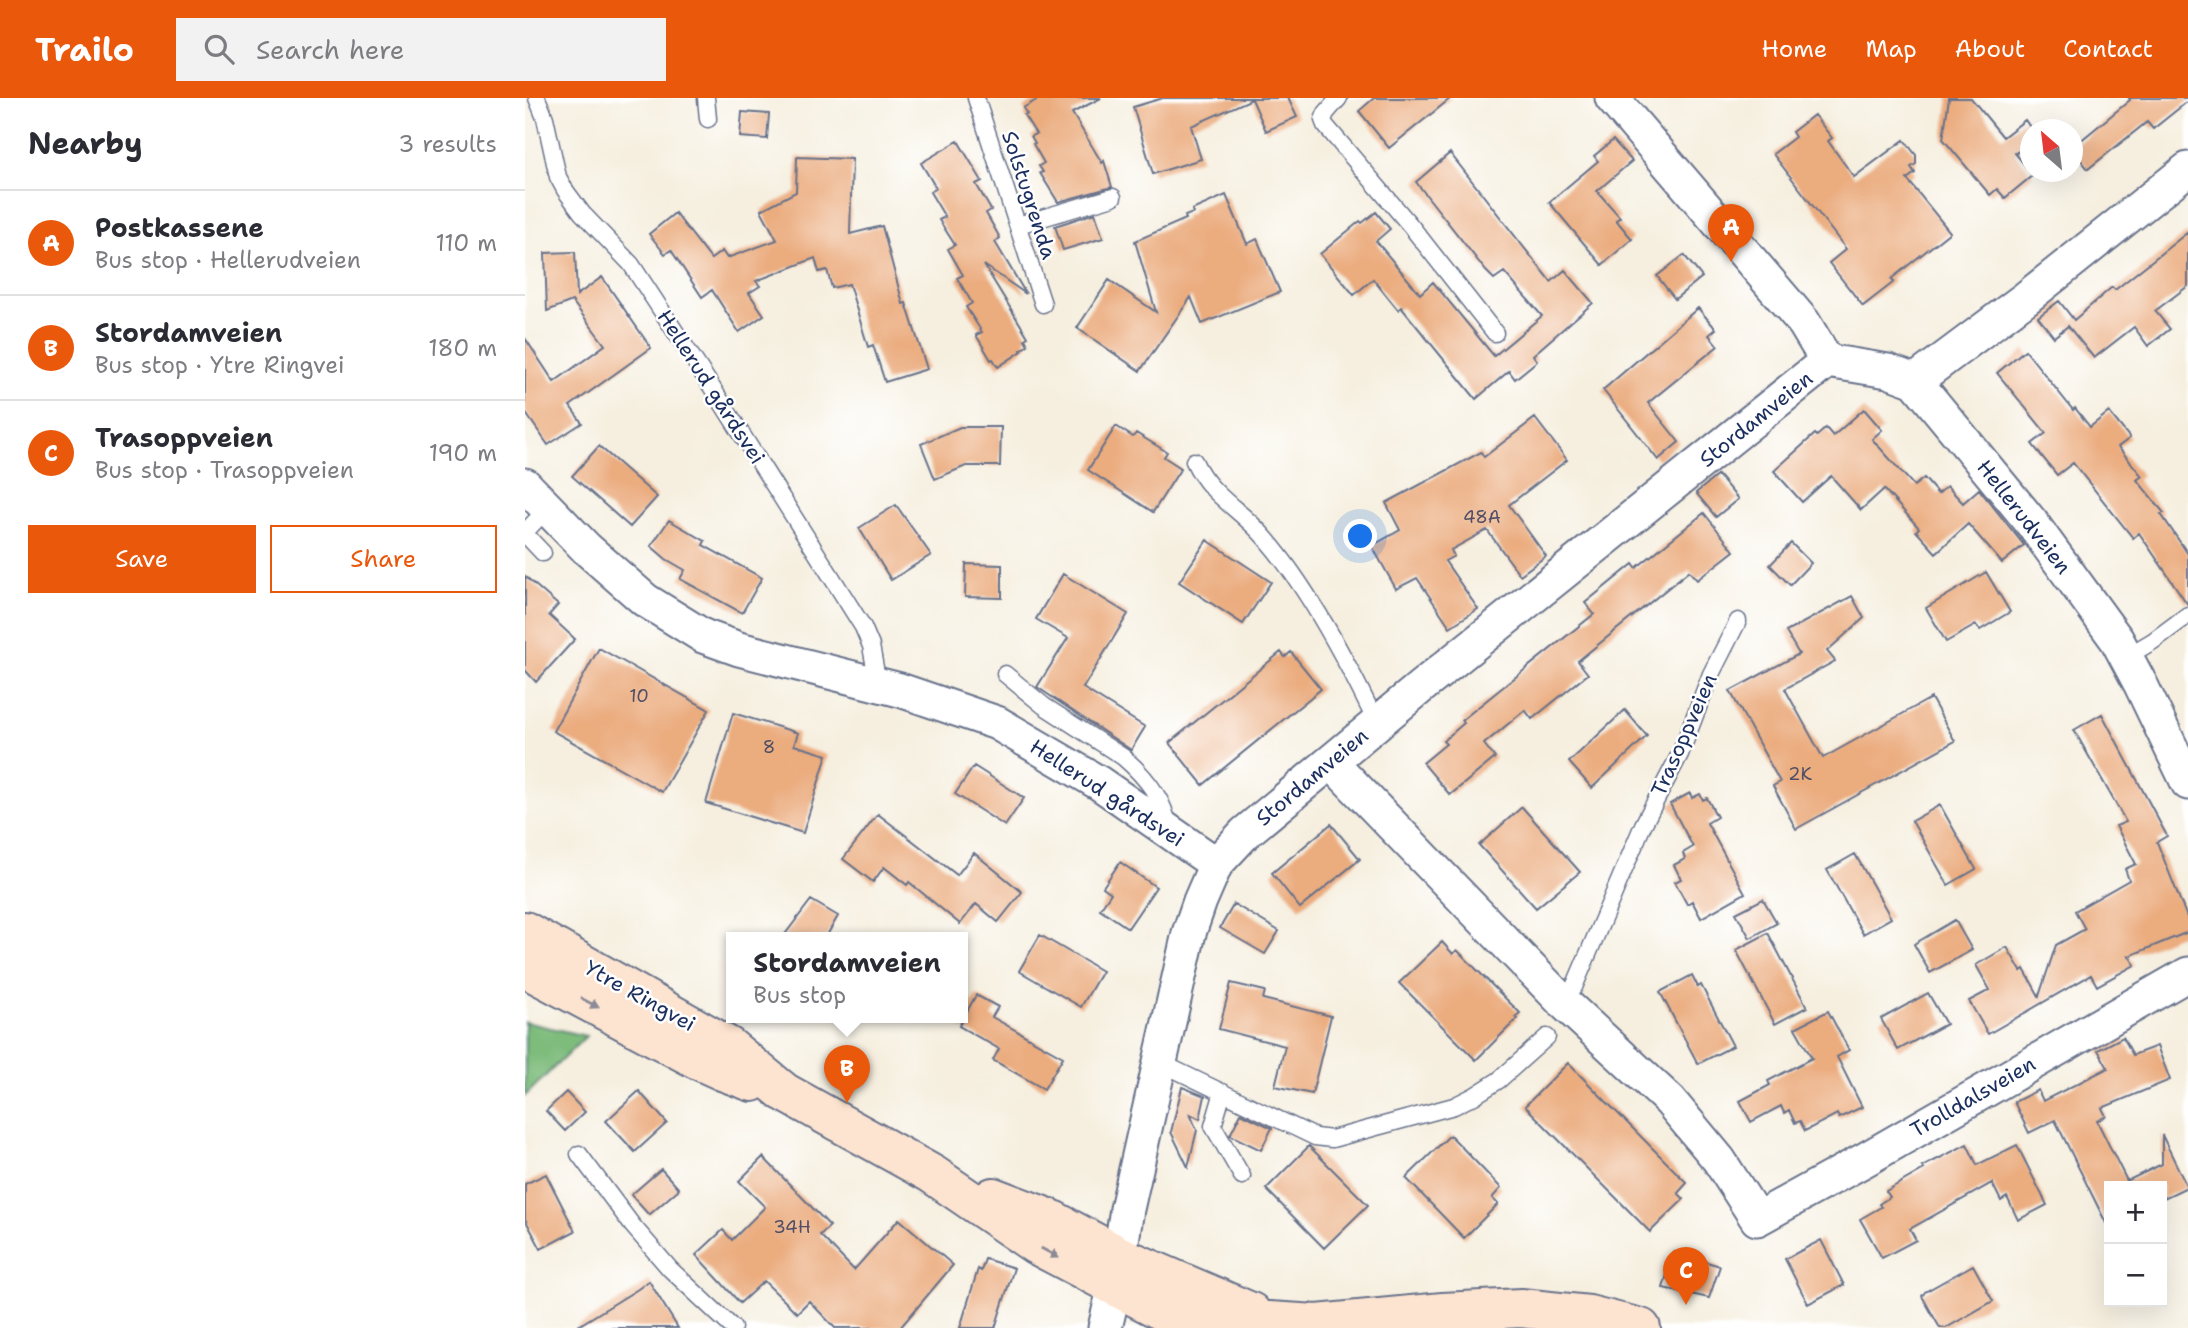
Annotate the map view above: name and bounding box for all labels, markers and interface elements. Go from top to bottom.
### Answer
search box [176,18,666,81]
text: Trailo [35,27,134,72]
icon: search [200,30,238,68]
text: Search here [256,32,405,67]
text: Home [1761,33,1827,65]
text: Map [1865,33,1917,65]
text: About [1955,33,2025,65]
text: Contact [2063,33,2153,65]
north arrow [2020,119,2083,182]
text: Nearby [28,123,143,164]
street label: Solstugrenda [995,127,1063,263]
text: 3 results [398,129,497,159]
pin: A [1708,204,1754,262]
text: Postkassene [95,210,264,245]
text: A [42,228,60,258]
text: 110 m [435,228,497,258]
text: Bus stop · Hellerudveien [95,245,361,275]
street label: Hellerud gårdsvei [651,304,771,470]
text: Stordamveien [95,315,282,350]
text: B [44,333,58,363]
text: 180 m [428,333,497,363]
text: Bus stop · Ytre Ringvei [95,350,344,380]
street label: Stordamveien [1693,364,1819,473]
text: Trasoppveien [95,420,273,455]
text: C [44,438,58,468]
text: 190 m [429,438,497,468]
street label: Hellerudveien [1971,454,2078,580]
text: Bus stop · Trasoppveien [95,455,354,485]
house number: 48A [1463,505,1501,529]
your location [1343,519,1377,553]
button: Save [28,525,256,593]
button: Share [270,525,497,593]
street label: Trasoppveien [1644,669,1724,801]
house number: 10 [629,684,649,708]
street label: Stordamveien [1250,722,1374,832]
street label: Hellerud gårdsvei [1024,733,1190,853]
house number: 8 [763,735,775,759]
house number: 2K [1788,762,1812,786]
popup [726,932,968,1023]
text: Stordamveien [753,945,941,980]
street label: Ytre Ringvei [580,954,700,1038]
text: Bus stop [753,980,846,1010]
one-way arrow [580,997,600,1008]
pin: B [824,1045,870,1103]
street label: Trolldalsveien [1905,1050,2041,1144]
map controls [2104,1181,2167,1307]
button: + [2104,1181,2167,1244]
house number: 34H [773,1215,811,1239]
button: − [2104,1244,2167,1307]
one-way arrow [1040,1247,1060,1258]
pin: C [1663,1247,1709,1305]

